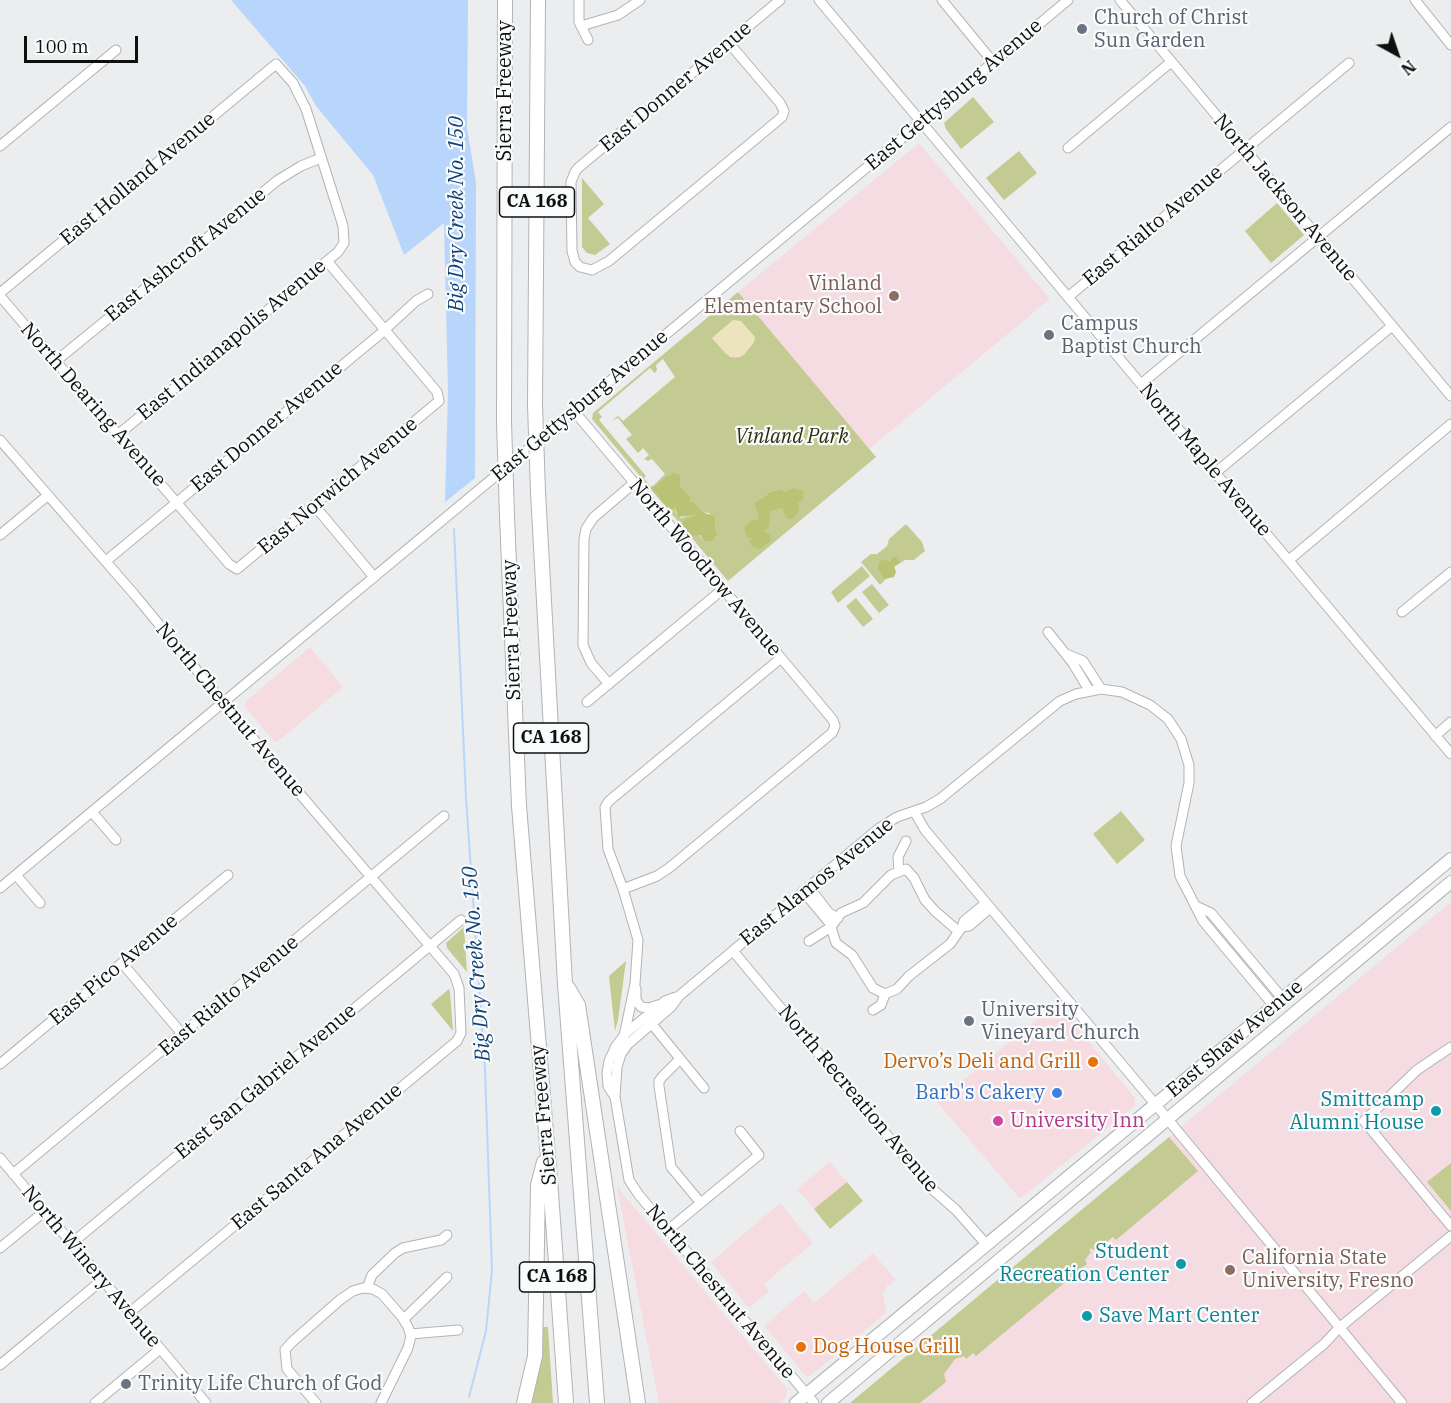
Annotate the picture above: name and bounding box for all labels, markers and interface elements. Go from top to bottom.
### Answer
place label: Church of Christ Sun Garden [1094,6,1248,53]
street label: East Gettysburg Avenue [861,14,1047,176]
street label: East Donner Avenue [595,17,757,157]
street label: Sierra Freeway [493,20,517,162]
marker: Church of Christ Sun Garden [1075,22,1089,36]
scale bar [27,24,141,62]
north arrow [1367,24,1427,84]
text: 100 m [35,35,89,58]
text: N [1397,56,1420,80]
street label: East Holland Avenue [56,107,220,251]
street label: North Jackson Avenue [1208,110,1362,286]
water label: Big Dry Creek No. 150 [444,116,470,312]
street label: East Rialto Avenue [1078,161,1228,291]
street label: East Ashcroft Avenue [101,183,271,327]
road number: CA 168 [500,187,574,217]
street label: East Indianapolis Avenue [133,254,331,426]
place label: Vinland Elementary School [704,272,882,319]
marker: Vinland Elementary School [887,289,901,303]
place label: Campus Baptist Church [1061,312,1202,359]
street label: North Dearing Avenue [15,318,171,492]
street label: East Gettysburg Avenue [487,325,673,487]
marker: Campus Baptist Church [1042,328,1056,342]
street label: East Donner Avenue [186,357,348,497]
street label: North Maple Avenue [1134,379,1276,541]
street label: East Norwich Avenue [253,412,423,560]
park label: Vinland Park [735,425,849,449]
street label: North Woodrow Avenue [624,474,786,662]
street label: Sierra Freeway [498,559,526,701]
street label: North Chestnut Avenue [150,618,310,802]
road number: CA 168 [514,723,588,753]
street label: East Alamos Avenue [735,813,899,951]
water label: Big Dry Creek No. 150 [458,865,496,1063]
street label: East Pico Avenue [45,909,183,1031]
street label: East Rialto Avenue [154,931,304,1061]
street label: East Shaw Avenue [1162,975,1308,1103]
place label: University Vineyard Church [981,998,1140,1045]
street label: East San Gabriel Avenue [170,999,362,1165]
street label: North Recreation Avenue [773,1001,943,1197]
marker: University Vineyard Church [962,1014,976,1028]
street label: Sierra Freeway [526,1044,562,1186]
place label: Dervo’s Deli and Grill [883,1050,1081,1074]
marker: Dervo’s Deli and Grill [1086,1055,1100,1069]
street label: East Santa Ana Avenue [227,1079,407,1235]
place label: Barb's Cakery [915,1081,1045,1105]
marker: Barb's Cakery [1050,1086,1064,1100]
place label: Smittcamp Alumni House [1289,1088,1424,1135]
marker: Smittcamp Alumni House [1429,1104,1443,1118]
place label: University Inn [1010,1109,1145,1133]
marker: University Inn [991,1114,1005,1128]
street label: North Winery Avenue [16,1181,166,1353]
street label: North Chestnut Avenue [640,1200,800,1384]
place label: Student Recreation Center [999,1240,1169,1287]
place label: California State University, Fresno [1242,1246,1414,1293]
marker: Student Recreation Center [1174,1257,1188,1271]
road number: CA 168 [520,1262,594,1292]
marker: California State University, Fresno [1223,1263,1237,1277]
place label: Save Mart Center [1099,1304,1259,1328]
marker: Save Mart Center [1080,1309,1094,1323]
place label: Dog House Grill [813,1335,960,1359]
marker: Dog House Grill [794,1340,808,1354]
place label: Trinity Life Church of God [138,1372,382,1396]
marker: Trinity Life Church of God [119,1377,133,1391]

